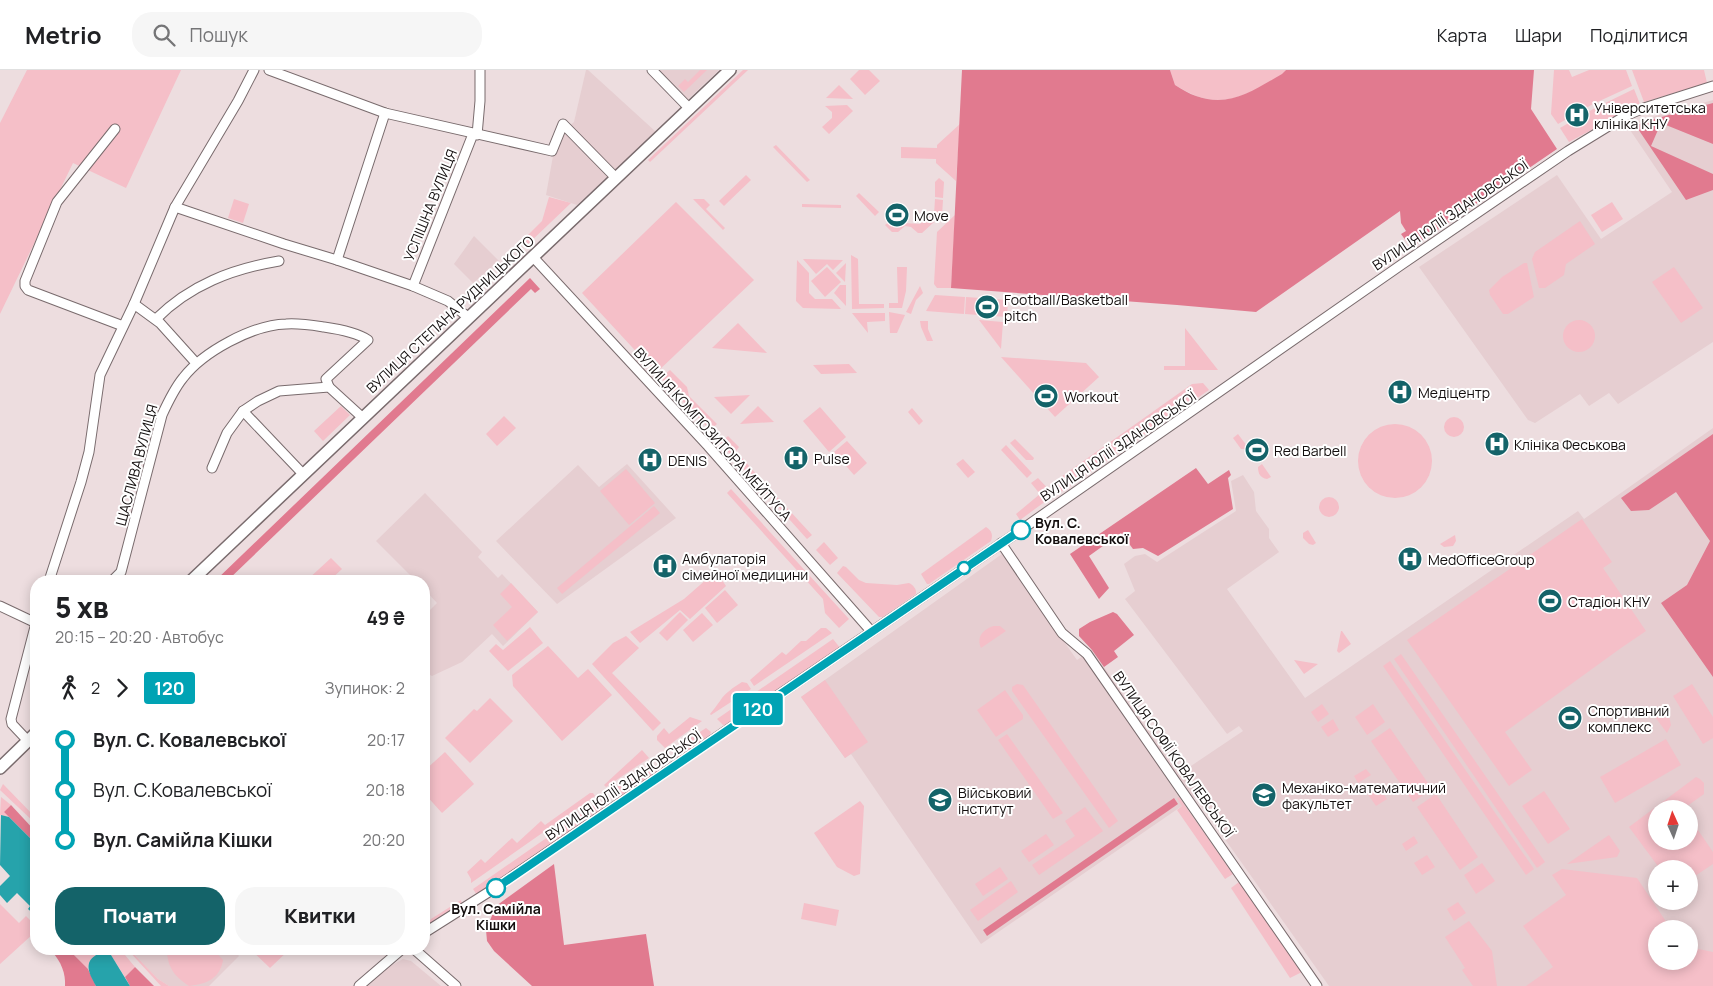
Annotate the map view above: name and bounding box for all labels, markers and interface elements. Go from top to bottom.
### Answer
search box [132,12,482,57]
text: Metrio [25,18,102,51]
icon: search [150,21,178,49]
text: Пошук [190,22,248,48]
text: Карта [1437,23,1487,47]
text: Шари [1515,23,1562,47]
text: Поділитися [1590,23,1688,47]
place label: Університетська клініка КНУ [1594,98,1706,133]
hospital icon: Університетська клініка КНУ [1564,102,1590,128]
street label: УСПІШНА ВУЛИЦЯ [399,146,461,264]
street label: ВУЛИЦЯ ЮЛІЇ ЗДАНОВСЬКОЇ [1368,155,1532,274]
sports icon: Move [884,202,910,228]
place label: Move [914,206,949,225]
street label: ВУЛИЦЯ СТЕПАНА РУДНИЦЬКОГО [362,231,538,397]
place label: Football/Basketball pitch [1004,290,1128,325]
sports icon: Football/Basketball pitch [974,294,1000,320]
street label: ВУЛИЦЯ КОМПОЗИТОРА МЕЙТУСА [630,343,796,525]
hospital icon: Медіцентр [1387,379,1413,405]
sports icon: Workout [1033,383,1059,409]
place label: Медіцентр [1418,383,1490,402]
street label: ВУЛИЦЯ ЮЛІЇ ЗДАНОВСЬКОЇ [1036,386,1200,505]
place label: Workout [1064,387,1119,406]
street label: ЩАСЛИВА ВУЛИЦЯ [111,402,161,528]
hospital icon: Клініка Феськова [1484,431,1510,457]
place label: Клініка Феськова [1514,435,1626,454]
sports icon: Red Barbell [1244,437,1270,463]
place label: Red Barbell [1274,441,1347,460]
hospital icon: Pulse [783,445,809,471]
hospital icon: DENIS [637,447,663,473]
place label: Pulse [814,449,850,468]
place label: DENIS [668,451,707,470]
place label: Вул. С. Ковалевської [1035,513,1130,548]
marker: Вул. С. Ковалевської [1011,520,1031,540]
hospital icon: MedOfficeGroup [1397,546,1423,572]
place label: Амбулаторія сімейної медицини [682,549,808,584]
place label: MedOfficeGroup [1428,550,1535,569]
hospital icon: Амбулаторія сімейної медицини [652,553,678,579]
unlabelled marker [957,561,971,575]
text: 5 хв [55,588,109,626]
sports icon: Стадіон КНУ [1537,588,1563,614]
place label: Стадіон КНУ [1568,592,1650,611]
text: 49 ₴ [366,605,405,631]
text: 20:15 – 20:20 · Автобус [55,626,224,648]
street label: ВУЛИЦЯ СОФІЇ КОВАЛЕВСЬКОЇ [1109,667,1239,841]
icon: walk [55,674,83,702]
icon: forward [108,674,136,702]
text: 120 [154,676,185,700]
text: 2 [91,677,100,699]
text: Зупинок: 2 [325,677,405,699]
line badge: 120 [729,693,787,725]
text: 120 [743,697,773,721]
place label: Спортивний комплекс [1588,701,1669,736]
sports icon: Спортивний комплекс [1557,705,1583,731]
street label: ВУЛИЦЯ ЮЛІЇ ЗДАНОВСЬКОЇ [541,725,705,844]
text: Вул. С. Ковалевської [93,727,286,753]
text: 20:17 [367,729,405,751]
text: Вул. С.Ковалевської [93,777,272,803]
place label: Механіко-математичний факультет [1282,778,1446,813]
text: 20:18 [366,779,405,801]
school or university icon: Механіко-математичний факультет [1251,782,1277,808]
place label: Військовий інститут [958,783,1032,818]
school or university icon: Військовий інститут [927,787,953,813]
north arrow [1648,800,1698,850]
map controls [1648,800,1698,970]
text: Вул. Самійла Кішки [93,827,273,853]
text: 20:20 [362,829,405,851]
button: + [1648,860,1698,910]
marker: Вул. Самійла Кішки [486,878,506,898]
button: Почати [55,887,225,945]
button: Квитки [235,887,405,945]
place label: Вул. Самійла Кішки [451,899,541,934]
button: − [1648,920,1698,970]

